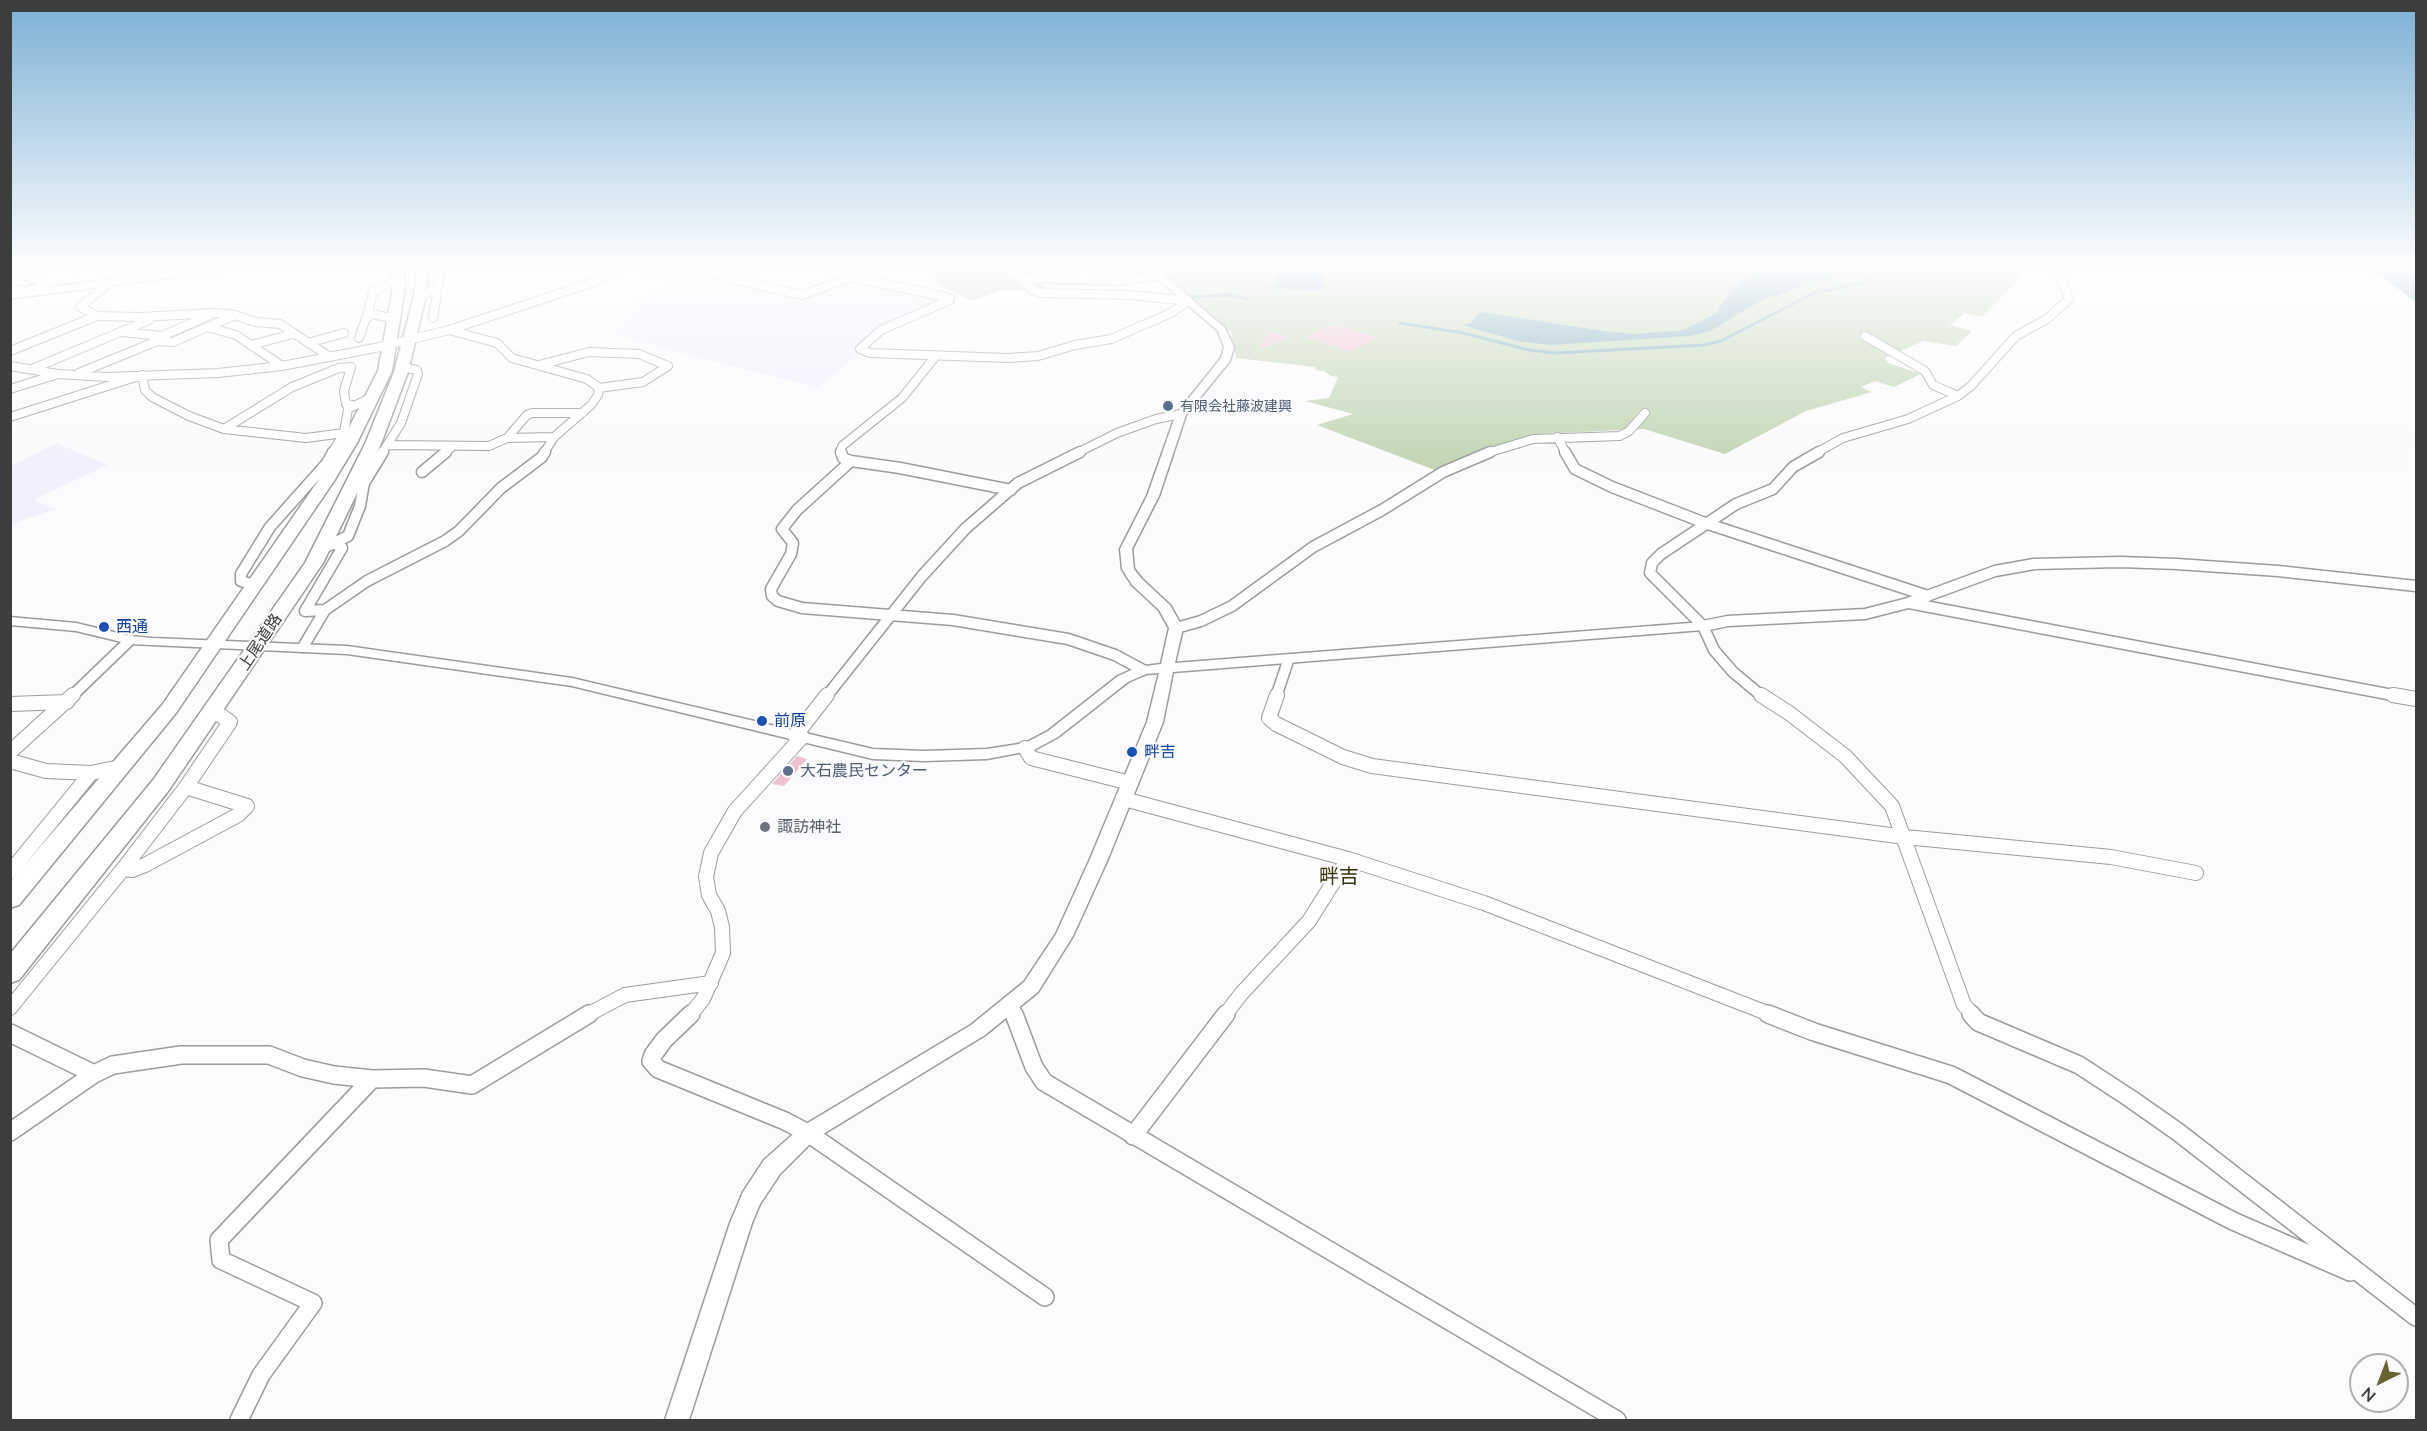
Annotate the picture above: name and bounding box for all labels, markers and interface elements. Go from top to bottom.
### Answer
place label: 有限会社藤波建興 [1180,398,1292,414]
marker: 有限会社藤波建興 [1161,399,1175,413]
street label: 上尾道路 [234,610,286,674]
place label: 西通 [116,617,148,637]
marker: 西通 [97,620,111,634]
place label: 前原 [774,711,806,731]
marker: 前原 [755,714,769,728]
place label: 畔吉 [1144,742,1176,762]
marker: 畔吉 [1125,745,1139,759]
place label: 大石農民センター [800,761,928,781]
marker: 大石農民センター [781,764,795,778]
place label: 諏訪神社 [777,817,841,837]
marker: 諏訪神社 [758,820,772,834]
district label: 畔吉 [1319,865,1359,889]
north arrow [2349,1353,2409,1413]
text: N [2357,1384,2379,1406]

